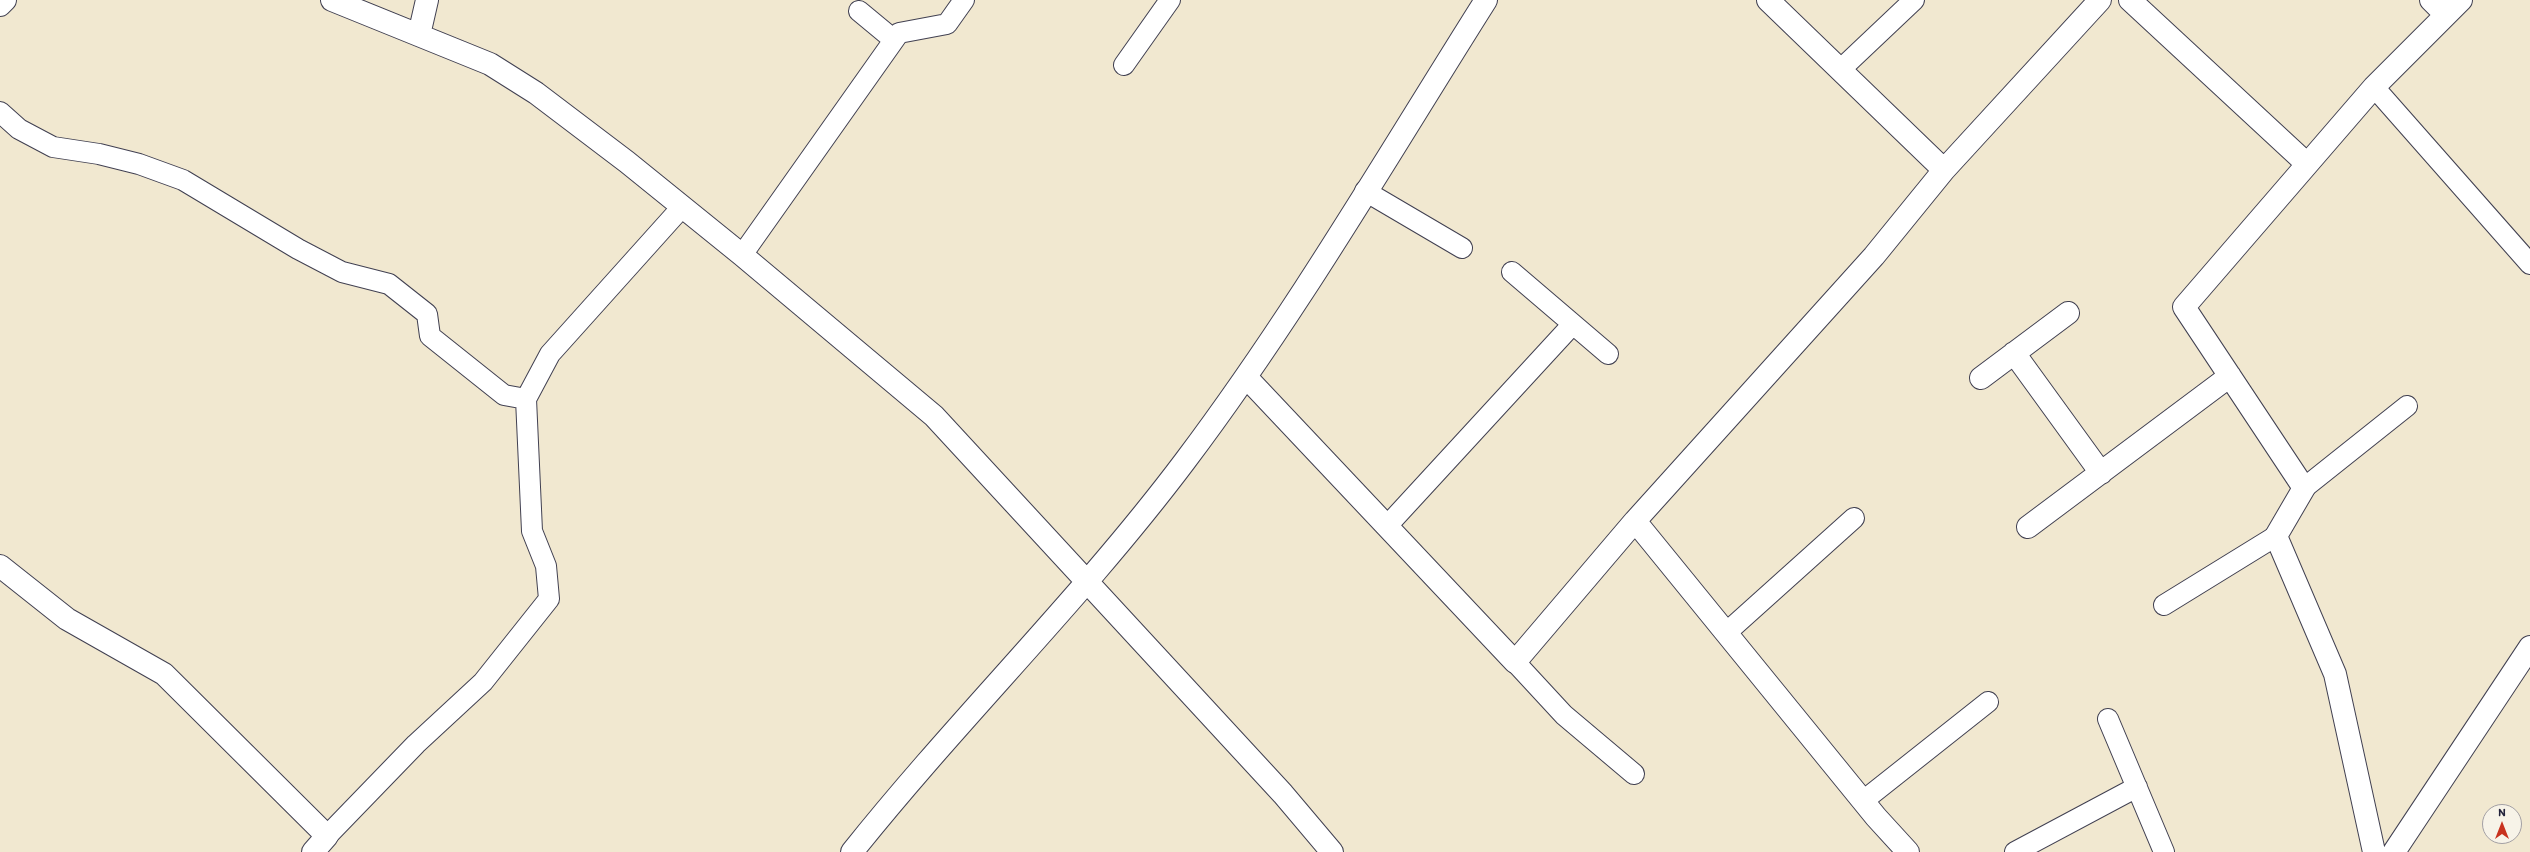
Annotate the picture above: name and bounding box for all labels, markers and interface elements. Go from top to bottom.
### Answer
north arrow [2482,804,2522,844]
text: N [2498,806,2506,819]

